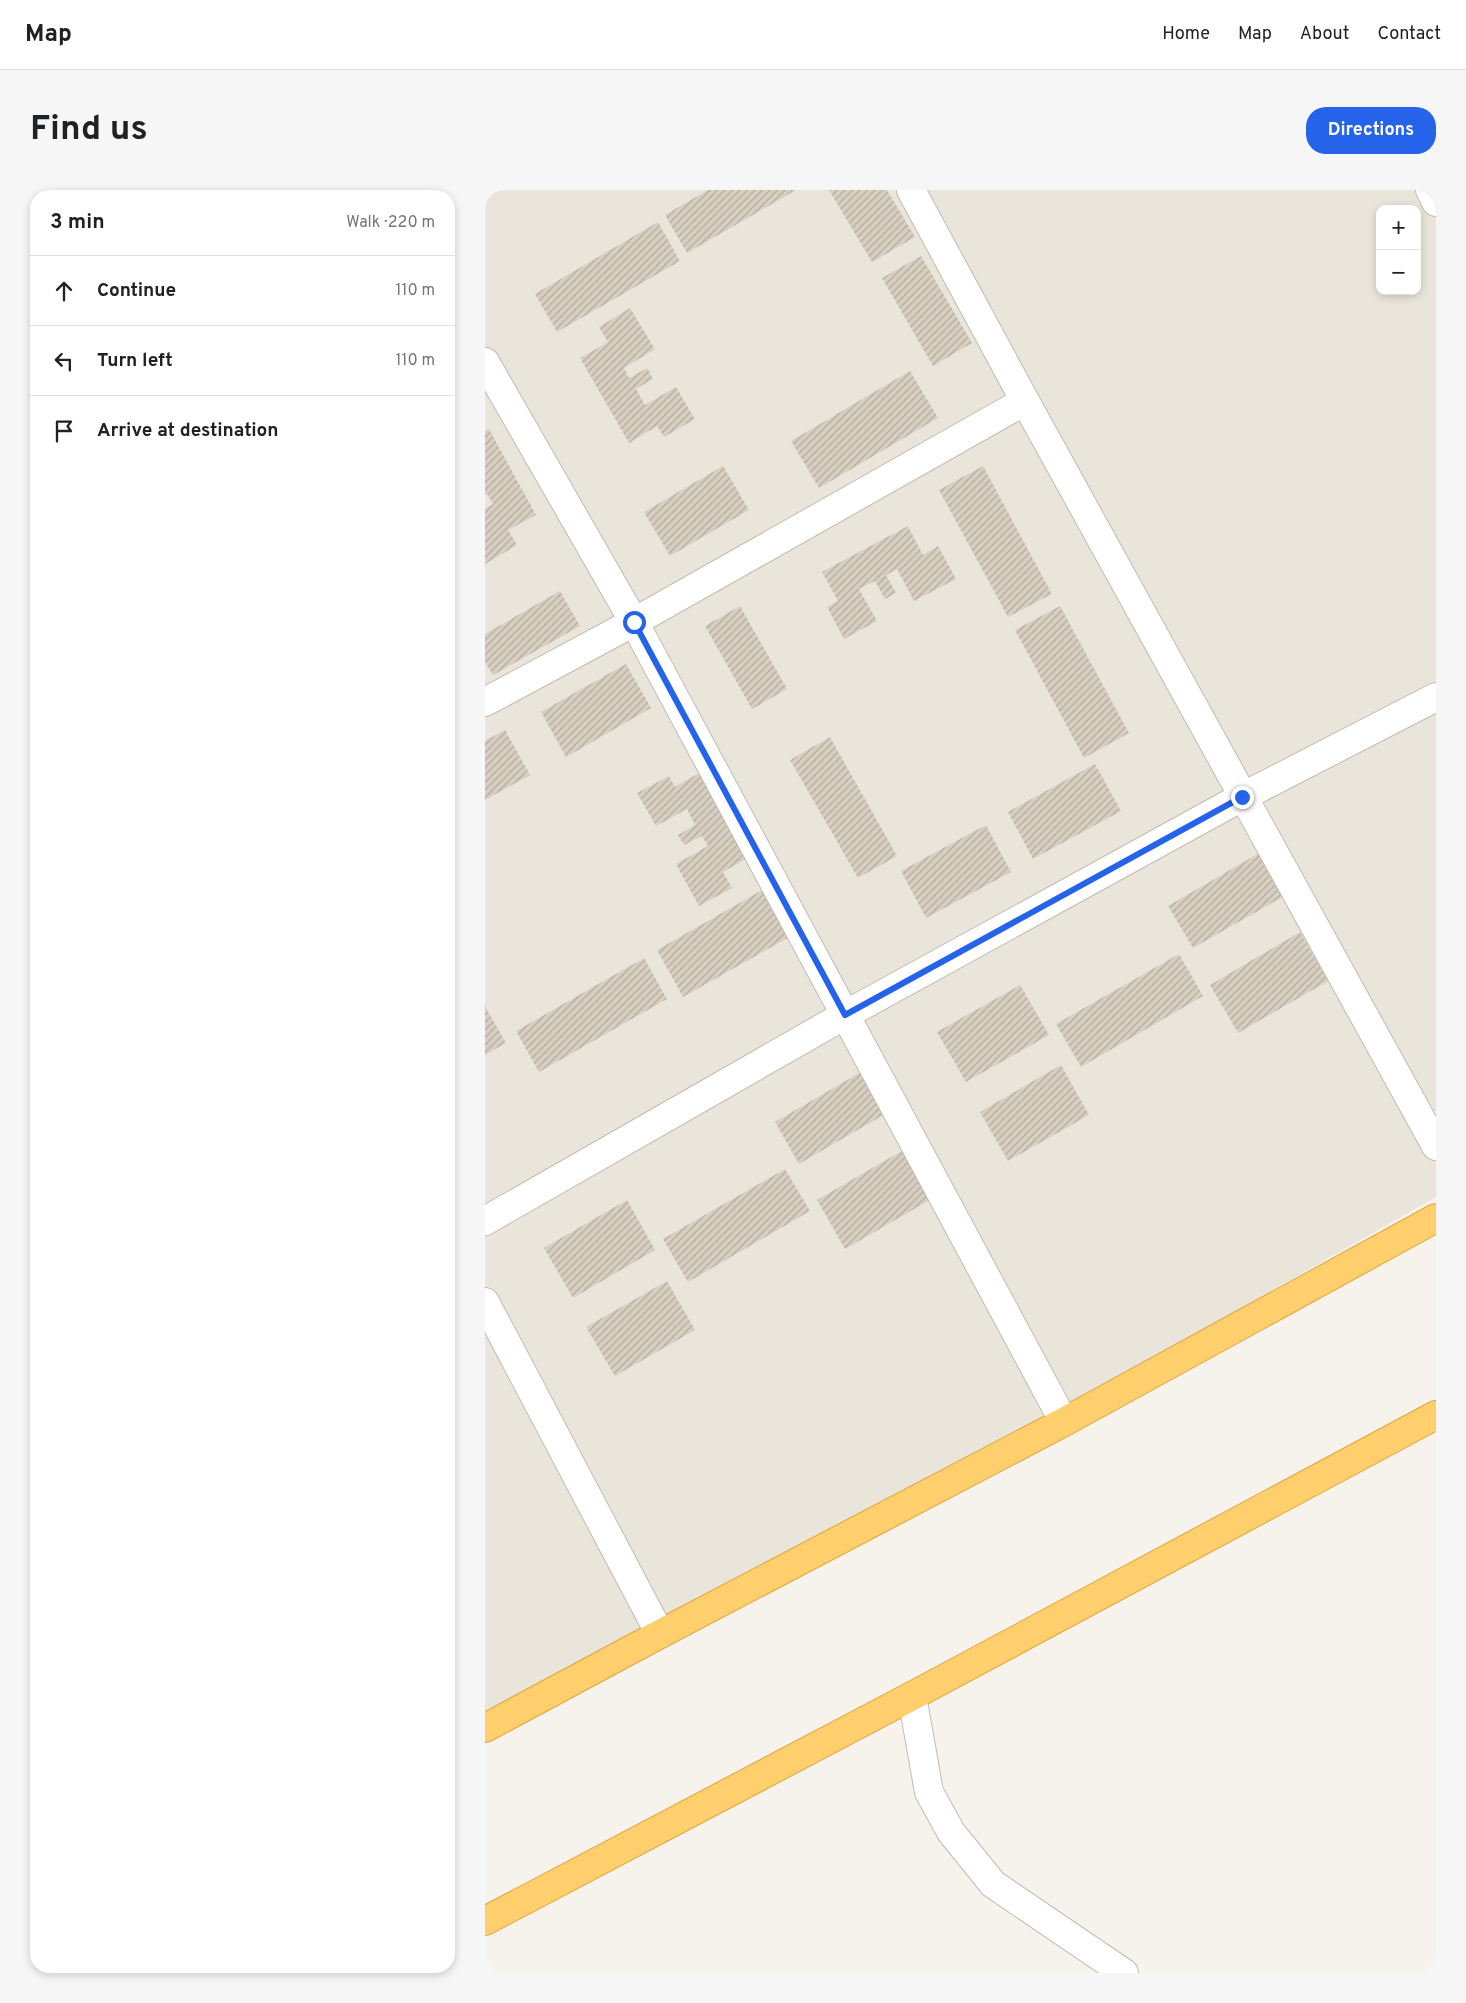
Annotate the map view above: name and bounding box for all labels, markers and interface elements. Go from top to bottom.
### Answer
text: Map [25,20,72,50]
text: Home [1162,23,1210,46]
text: Map [1238,23,1272,46]
text: About [1300,23,1349,46]
text: Contact [1377,23,1441,46]
button: Directions [1306,107,1436,154]
text: Find us [30,108,148,152]
map controls [1376,205,1421,295]
button: + [1376,205,1421,250]
text: 3 min [50,209,105,236]
text: Walk · 220 m [346,213,435,233]
button: − [1376,250,1421,295]
icon: ahead [50,277,78,305]
text: Continue [97,279,176,303]
text: 110 m [395,281,435,301]
icon: left [50,347,78,375]
text: Turn left [97,349,173,373]
text: 110 m [395,351,435,371]
icon: arrive [50,417,78,445]
text: Arrive at destination [97,419,278,443]
route start [623,611,646,634]
route end [1231,786,1254,809]

